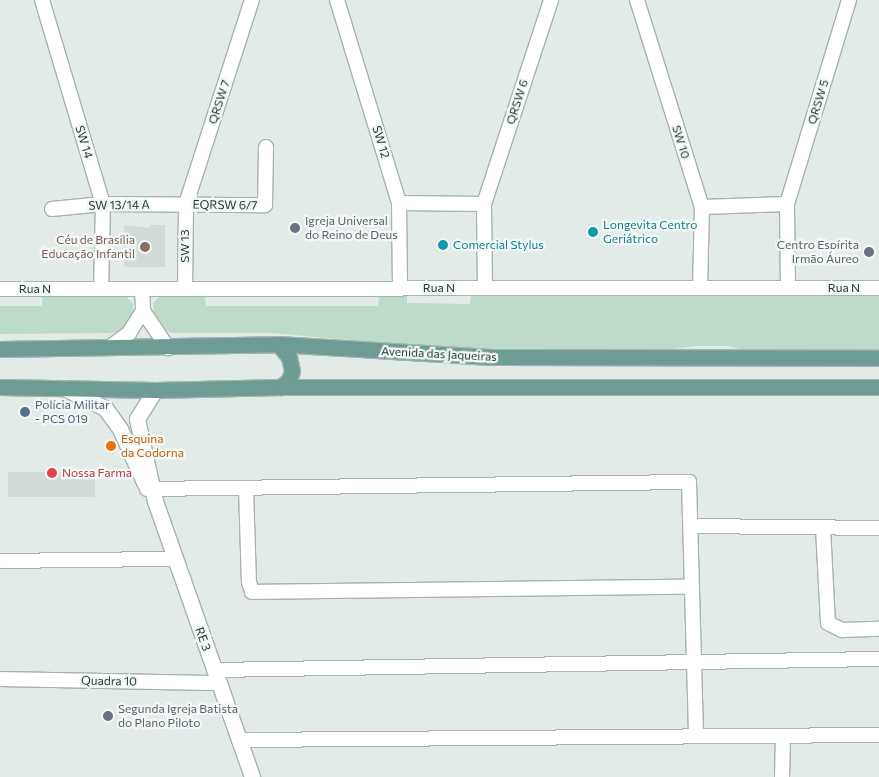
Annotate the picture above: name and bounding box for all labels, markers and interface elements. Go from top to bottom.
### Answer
street label: QRSW 7 [205,78,233,126]
street label: QRSW 6 [503,78,531,126]
street label: QRSW 5 [804,78,832,126]
street label: SW 10 [669,123,693,161]
street label: SW 14 [72,124,96,160]
street label: SW 12 [369,124,393,160]
street label: SW 13/14 A [88,197,150,213]
street label: EQRSW 6/7 [192,197,258,213]
place label: Igreja Universal do Reino de Deus [305,214,398,242]
place label: Longevita Centro Geriátrico [603,218,697,246]
marker: Igreja Universal do Reino de Deus [289,222,301,234]
marker: Longevita Centro Geriátrico [587,226,599,238]
street label: SW 13 [178,229,192,263]
place label: Céu de Brasília Educação Infantil [41,233,135,261]
place label: Comercial Stylus [453,238,544,252]
place label: Centro Espírita Irmão Áureo [777,238,859,266]
marker: Comercial Stylus [437,239,449,251]
marker: Céu de Brasília Educação Infantil [139,241,151,253]
marker: Centro Espírita Irmão Áureo [863,246,875,258]
street label: Rua N [423,281,455,295]
street label: Rua N [828,281,860,295]
street label: Rua N [19,282,51,296]
street label: Avenida das Jaqueiras [381,344,497,364]
place label: Polícia Militar - PCS 019 [35,398,110,426]
marker: Polícia Militar - PCS 019 [19,406,31,418]
place label: Esquina da Codorna [121,432,184,460]
marker: Esquina da Codorna [105,440,117,452]
place label: Nossa Farma [62,466,132,480]
marker: Nossa Farma [46,467,58,479]
street label: RE 3 [192,625,214,653]
street label: Quadra 10 [81,673,137,689]
place label: Segunda Igreja Batista do Plano Piloto [118,702,238,730]
marker: Segunda Igreja Batista do Plano Piloto [102,710,114,722]

